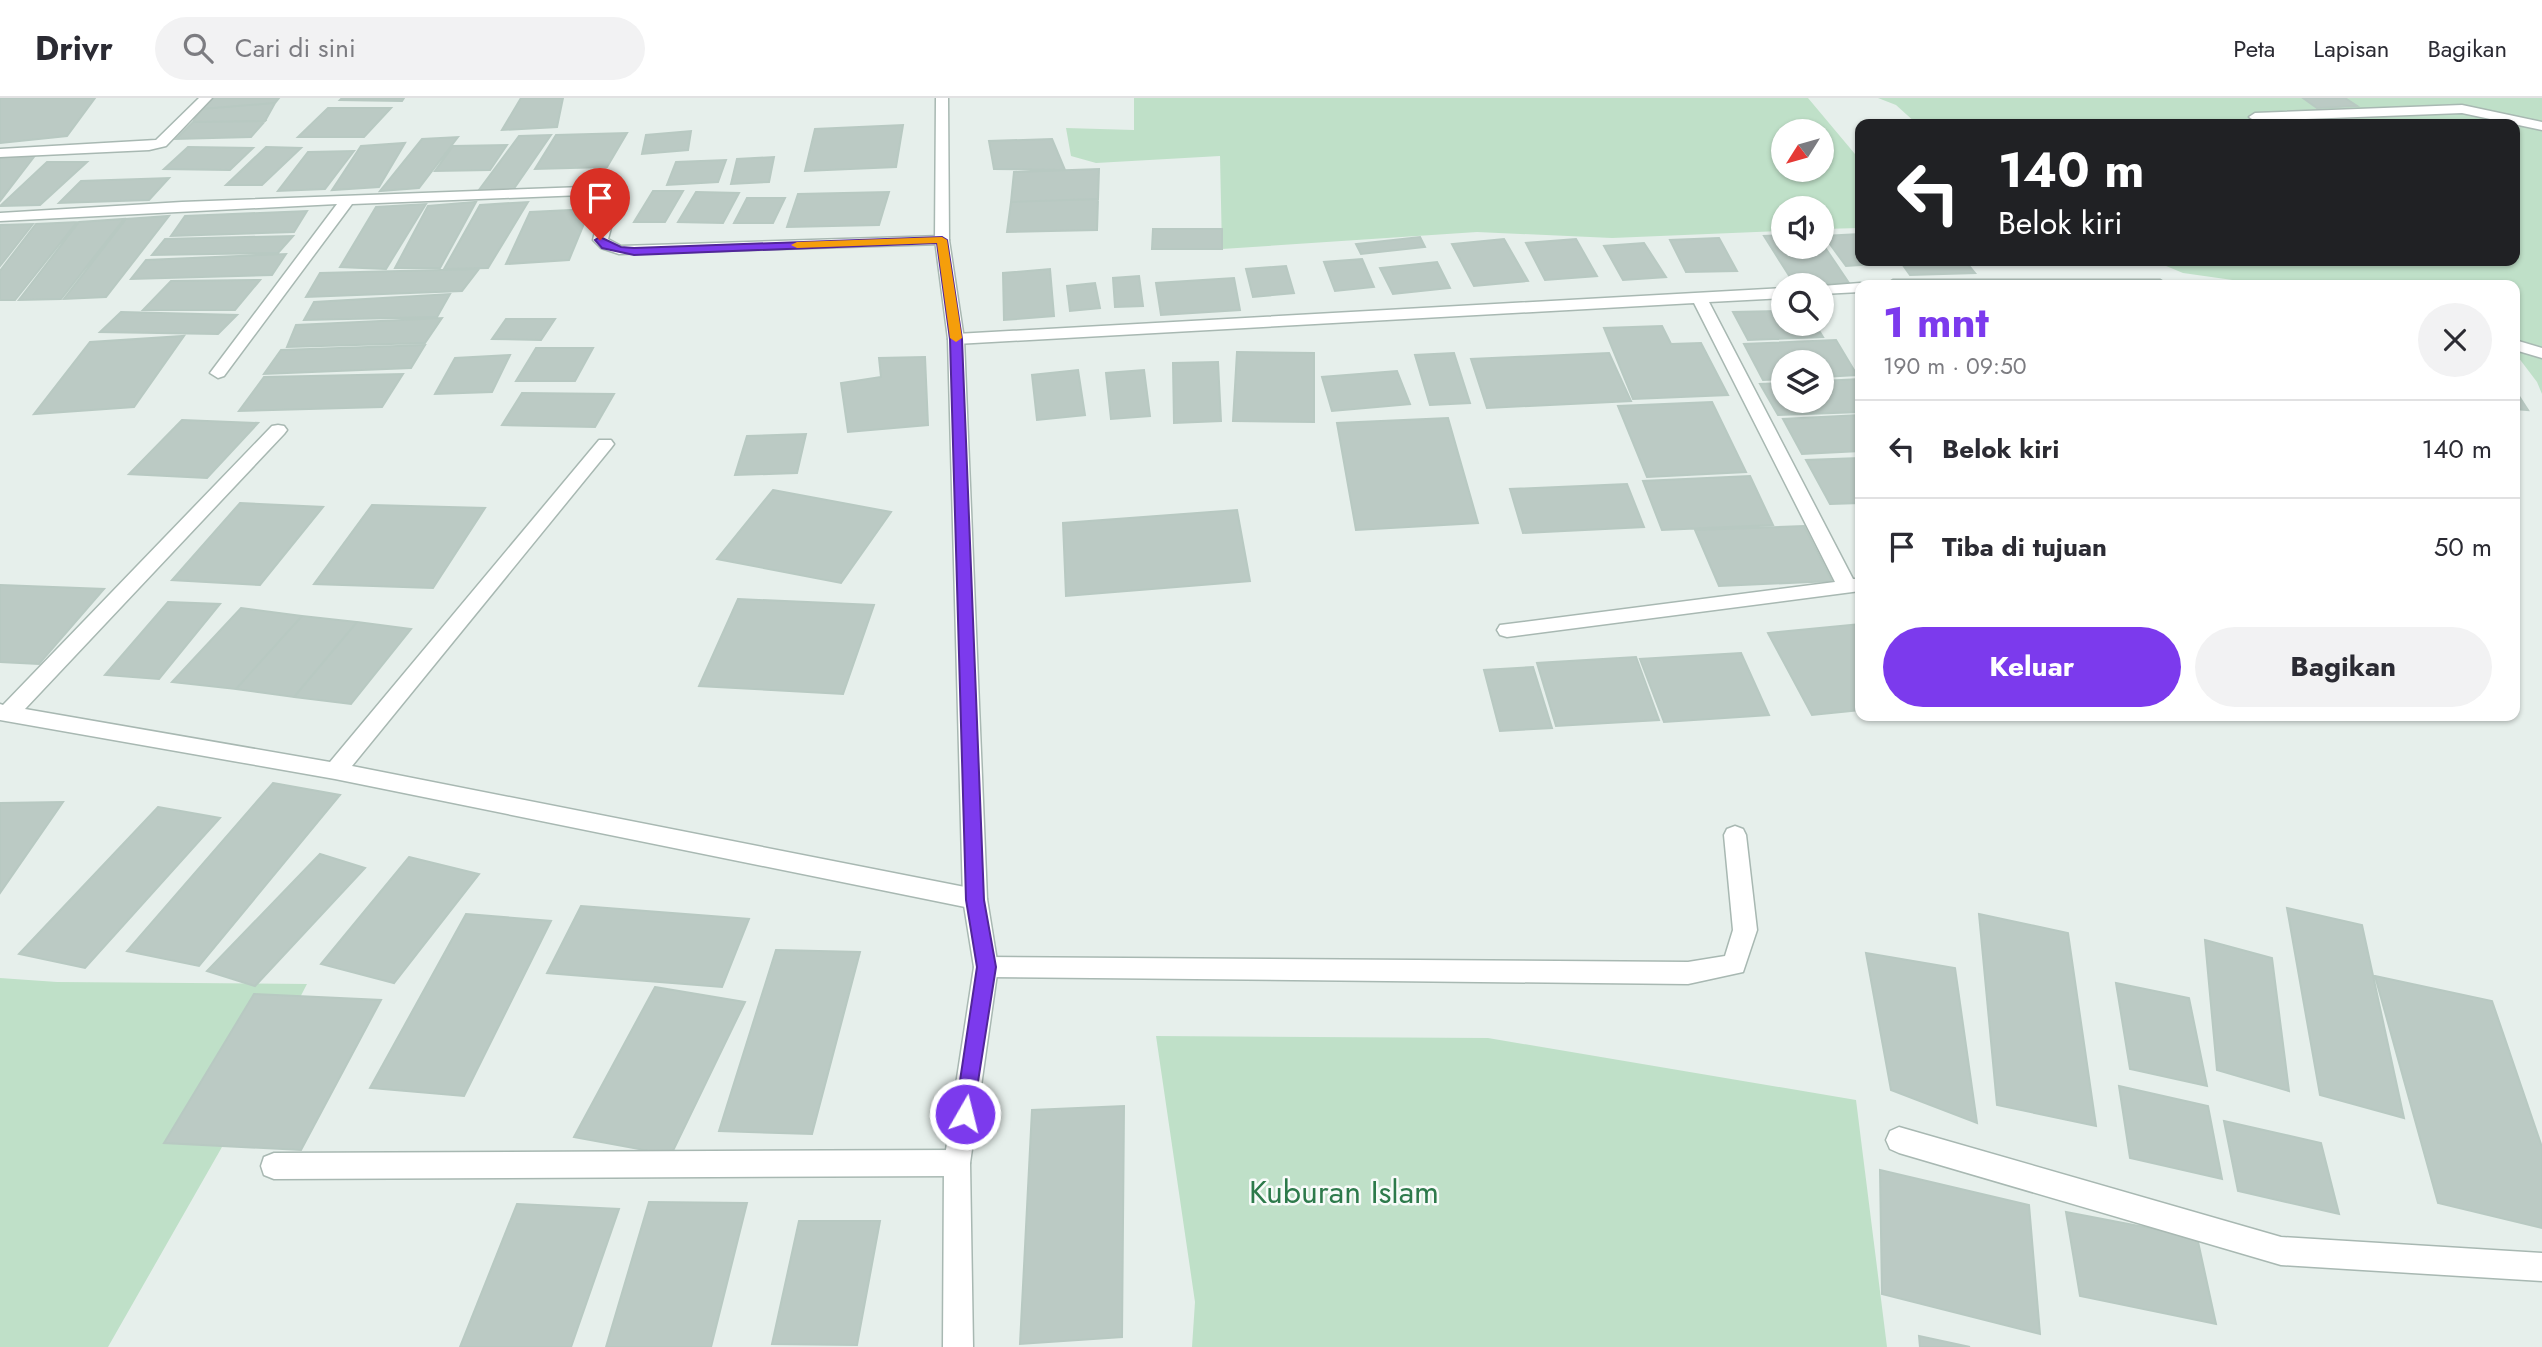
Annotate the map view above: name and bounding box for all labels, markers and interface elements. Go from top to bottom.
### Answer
search box [155,17,645,80]
text: Drivr [35,25,113,72]
icon: search [179,29,217,67]
text: Cari di sini [235,29,356,67]
text: Peta [2233,31,2275,66]
text: Lapisan [2313,31,2389,66]
text: Bagikan [2427,31,2507,66]
north arrow [1771,119,1834,182]
map controls [1771,119,1834,413]
text: 140 m [1998,135,2144,205]
icon: left [1883,147,1974,238]
pin [570,168,630,240]
icon: arrive [581,179,619,217]
button: sound [1771,196,1834,259]
text: Belok kiri [1998,200,2123,246]
button: search [1771,273,1834,336]
text: 1 mnt [1883,292,1989,353]
button: close [2418,303,2492,377]
text: 190 m · 09:50 [1883,349,2027,383]
button: layers [1771,350,1834,413]
icon: left [1883,430,1921,468]
text: Belok kiri [1942,430,2059,468]
text: 140 m [2421,430,2492,468]
icon: arrive [1883,528,1921,566]
text: Tiba di tujuan [1942,528,2107,566]
text: 50 m [2434,528,2492,566]
button: Keluar [1883,627,2181,707]
button: Bagikan [2195,627,2492,707]
position arrow [928,1077,1002,1151]
park label: Kuburan Islam [1249,1169,1439,1215]

